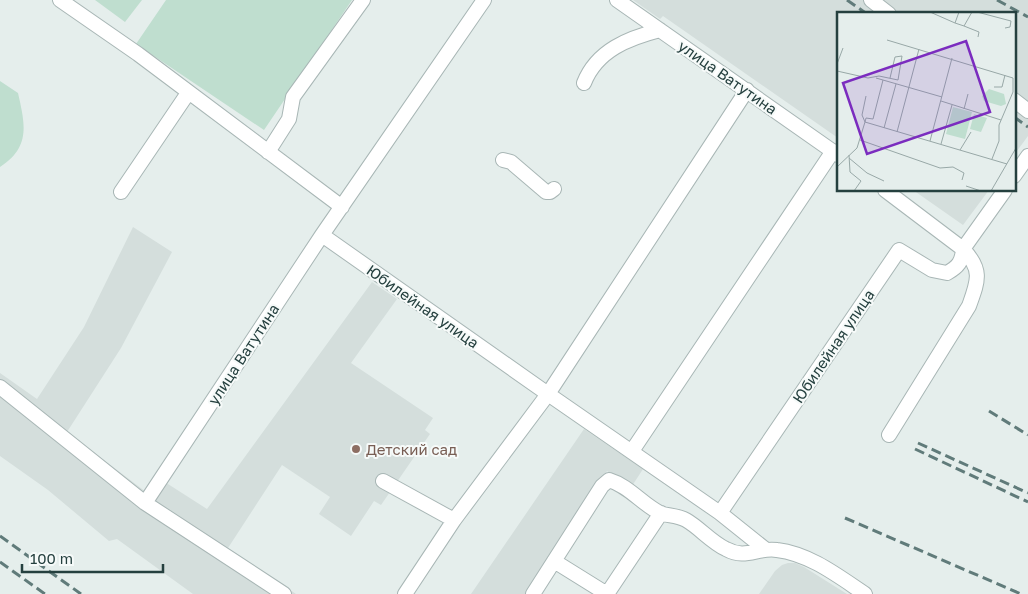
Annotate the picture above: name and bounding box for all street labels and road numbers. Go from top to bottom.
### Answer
street label: улица Ватутина [675,36,781,118]
street label: Юбилейная улица [363,261,483,351]
street label: Юбилейная улица [788,286,878,406]
street label: улица Ватутина [204,300,282,408]

